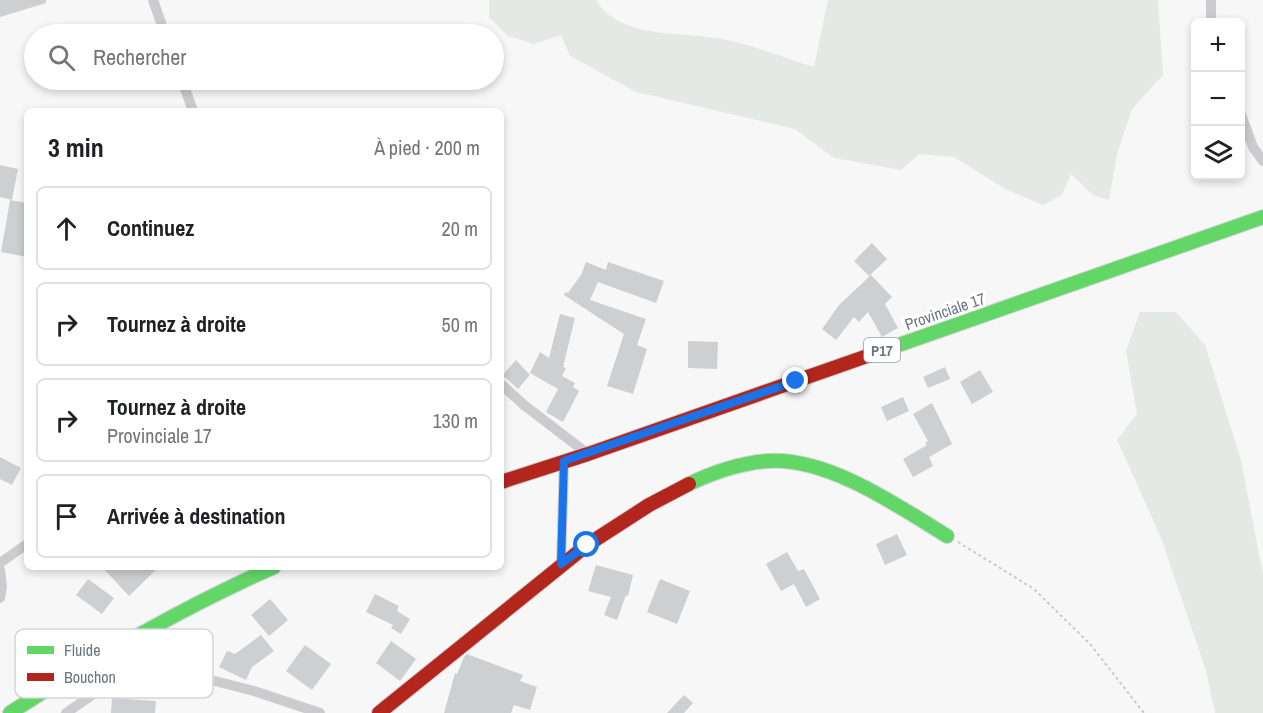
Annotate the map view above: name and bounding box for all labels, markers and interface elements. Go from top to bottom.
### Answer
map controls [1191,18,1245,180]
button: + [1191,18,1245,72]
search box [24,24,504,90]
icon: search [45,41,78,74]
text: Rechercher [93,42,186,72]
button: − [1191,72,1245,126]
button: layers [1191,126,1245,180]
text: 3 min [48,130,104,165]
text: À pied · 200 m [374,134,480,161]
icon: ahead [50,212,83,245]
text: Continuez [107,213,194,243]
text: 20 m [442,215,478,242]
street label: Provinciale 17 [902,287,988,335]
icon: right [50,308,83,341]
text: Tournez à droite [107,309,246,339]
text: 50 m [442,311,478,338]
road number: P17 [864,338,900,362]
route end [782,367,808,393]
text: Tournez à droite [107,392,246,422]
icon: right [50,404,83,437]
text: 130 m [432,407,478,434]
text: Provinciale 17 [107,422,212,449]
icon: arrive [50,500,83,533]
text: Arrivée à destination [107,501,285,531]
route start [573,531,599,557]
legend [15,629,213,698]
text: Fluide [64,639,100,661]
text: Bouchon [64,666,116,688]

